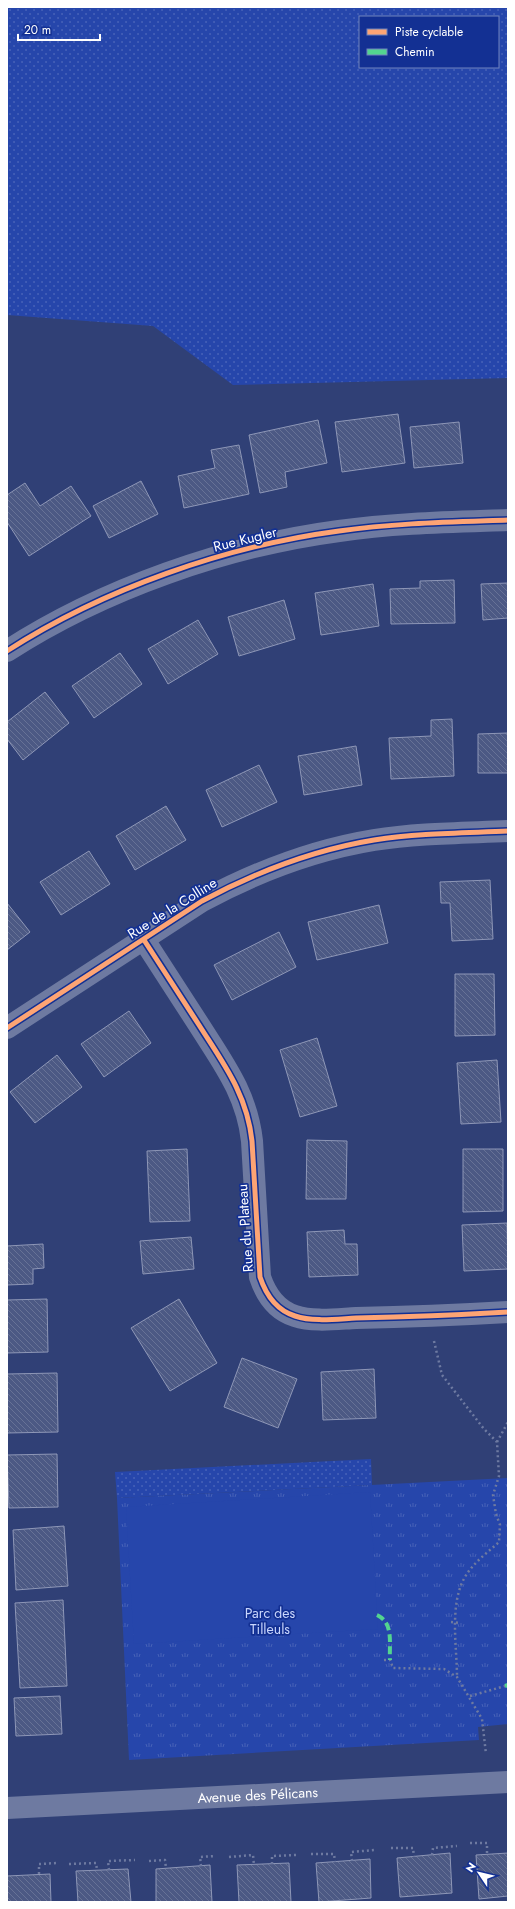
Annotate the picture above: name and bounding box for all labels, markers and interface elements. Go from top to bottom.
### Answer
scale bar [18,16,100,42]
legend [359,16,499,68]
text: 20 m [24,21,51,39]
text: Piste cyclable [395,23,463,41]
text: Chemin [395,43,434,61]
street label: Rue Kugler [211,521,279,557]
street label: Rue de la Colline [123,872,221,944]
street label: Rue du Plateau [232,1183,258,1273]
park label: Parc des Tilleuls [245,1603,296,1639]
street label: Avenue des Pélicans [197,1782,319,1808]
north arrow [459,1853,499,1893]
text: N [462,1859,480,1875]

